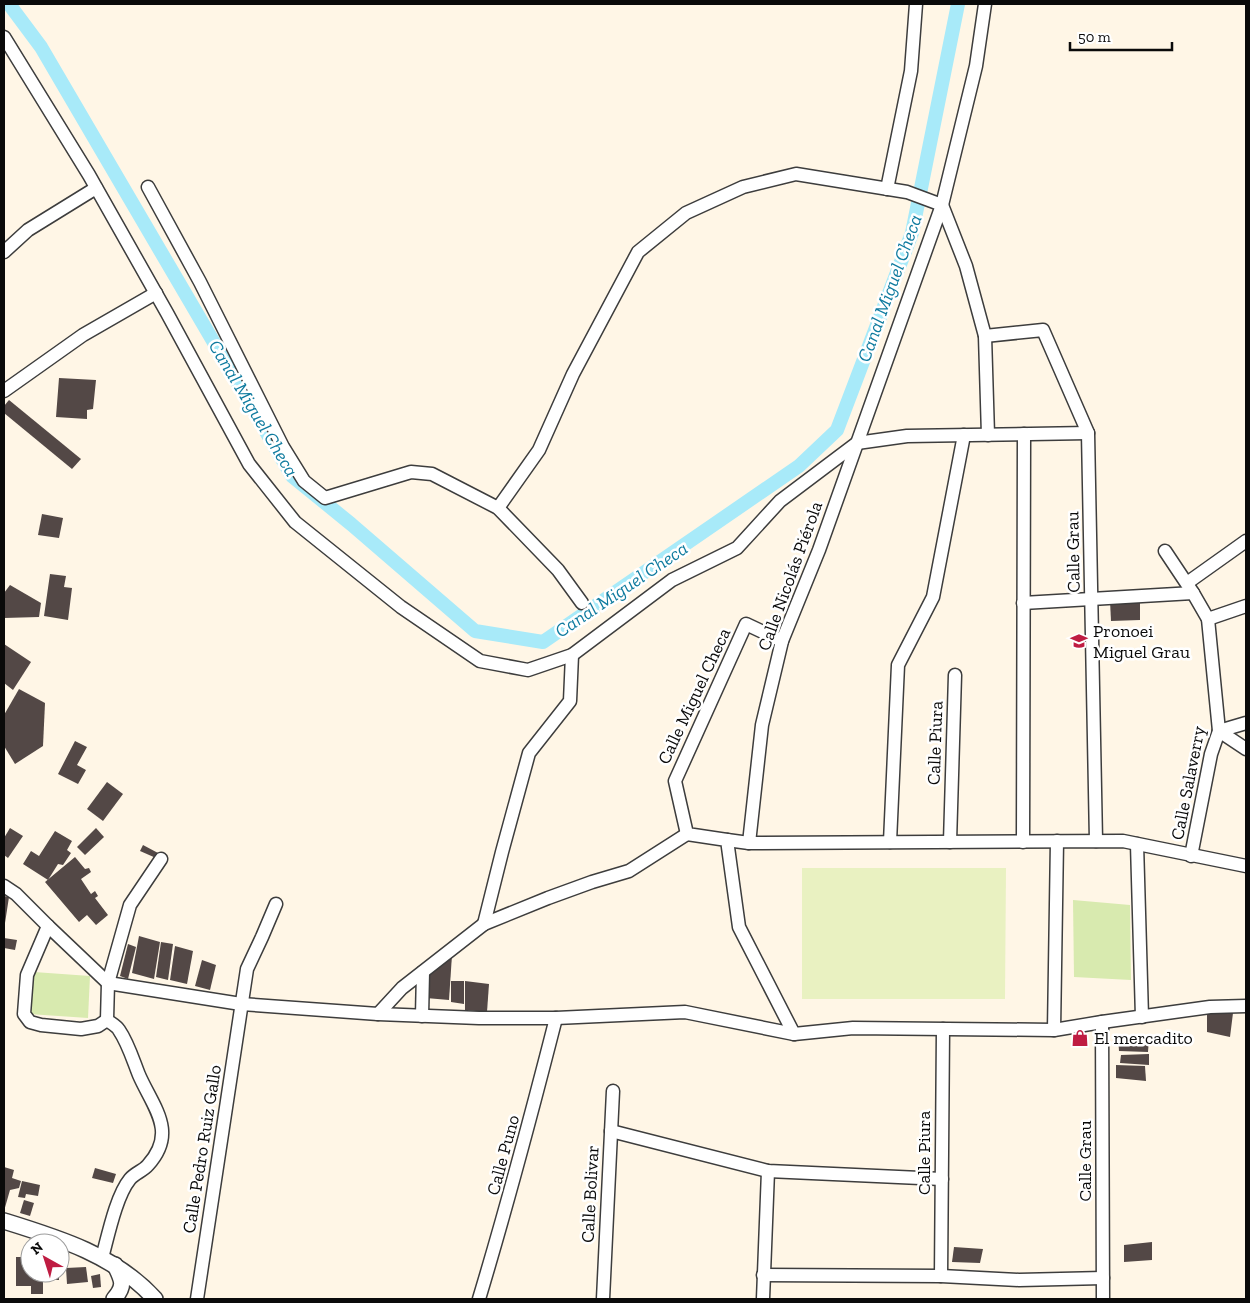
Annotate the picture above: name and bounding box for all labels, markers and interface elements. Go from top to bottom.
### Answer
scale bar [1070,20,1172,52]
text: 50 m [1078,28,1111,46]
water label: Canal Miguel Checa [852,211,927,365]
water label: Canal Miguel Checa [204,336,303,481]
street label: Calle Nicolás Piérola [753,498,827,654]
street label: Calle Grau [1061,511,1085,593]
water label: Canal Miguel Checa [551,537,692,642]
place label: Pronoei Miguel Grau [1093,620,1190,663]
street label: Calle Miguel Checa [653,624,735,768]
school or university icon: Pronoei Miguel Grau [1069,631,1089,651]
street label: Calle Piura [923,700,947,785]
street label: Calle Salaverry [1166,723,1210,842]
place label: El mercadito [1094,1027,1193,1049]
shop icon: El mercadito [1070,1028,1090,1048]
street label: Calle Pedro Ruiz Gallo [178,1063,226,1235]
street label: Calle Piura [913,1111,935,1195]
street label: Calle Puno [482,1112,524,1198]
street label: Calle Grau [1074,1120,1096,1202]
street label: Calle Bolivar [576,1145,604,1243]
north arrow [20,1233,70,1283]
text: N [28,1238,47,1258]

